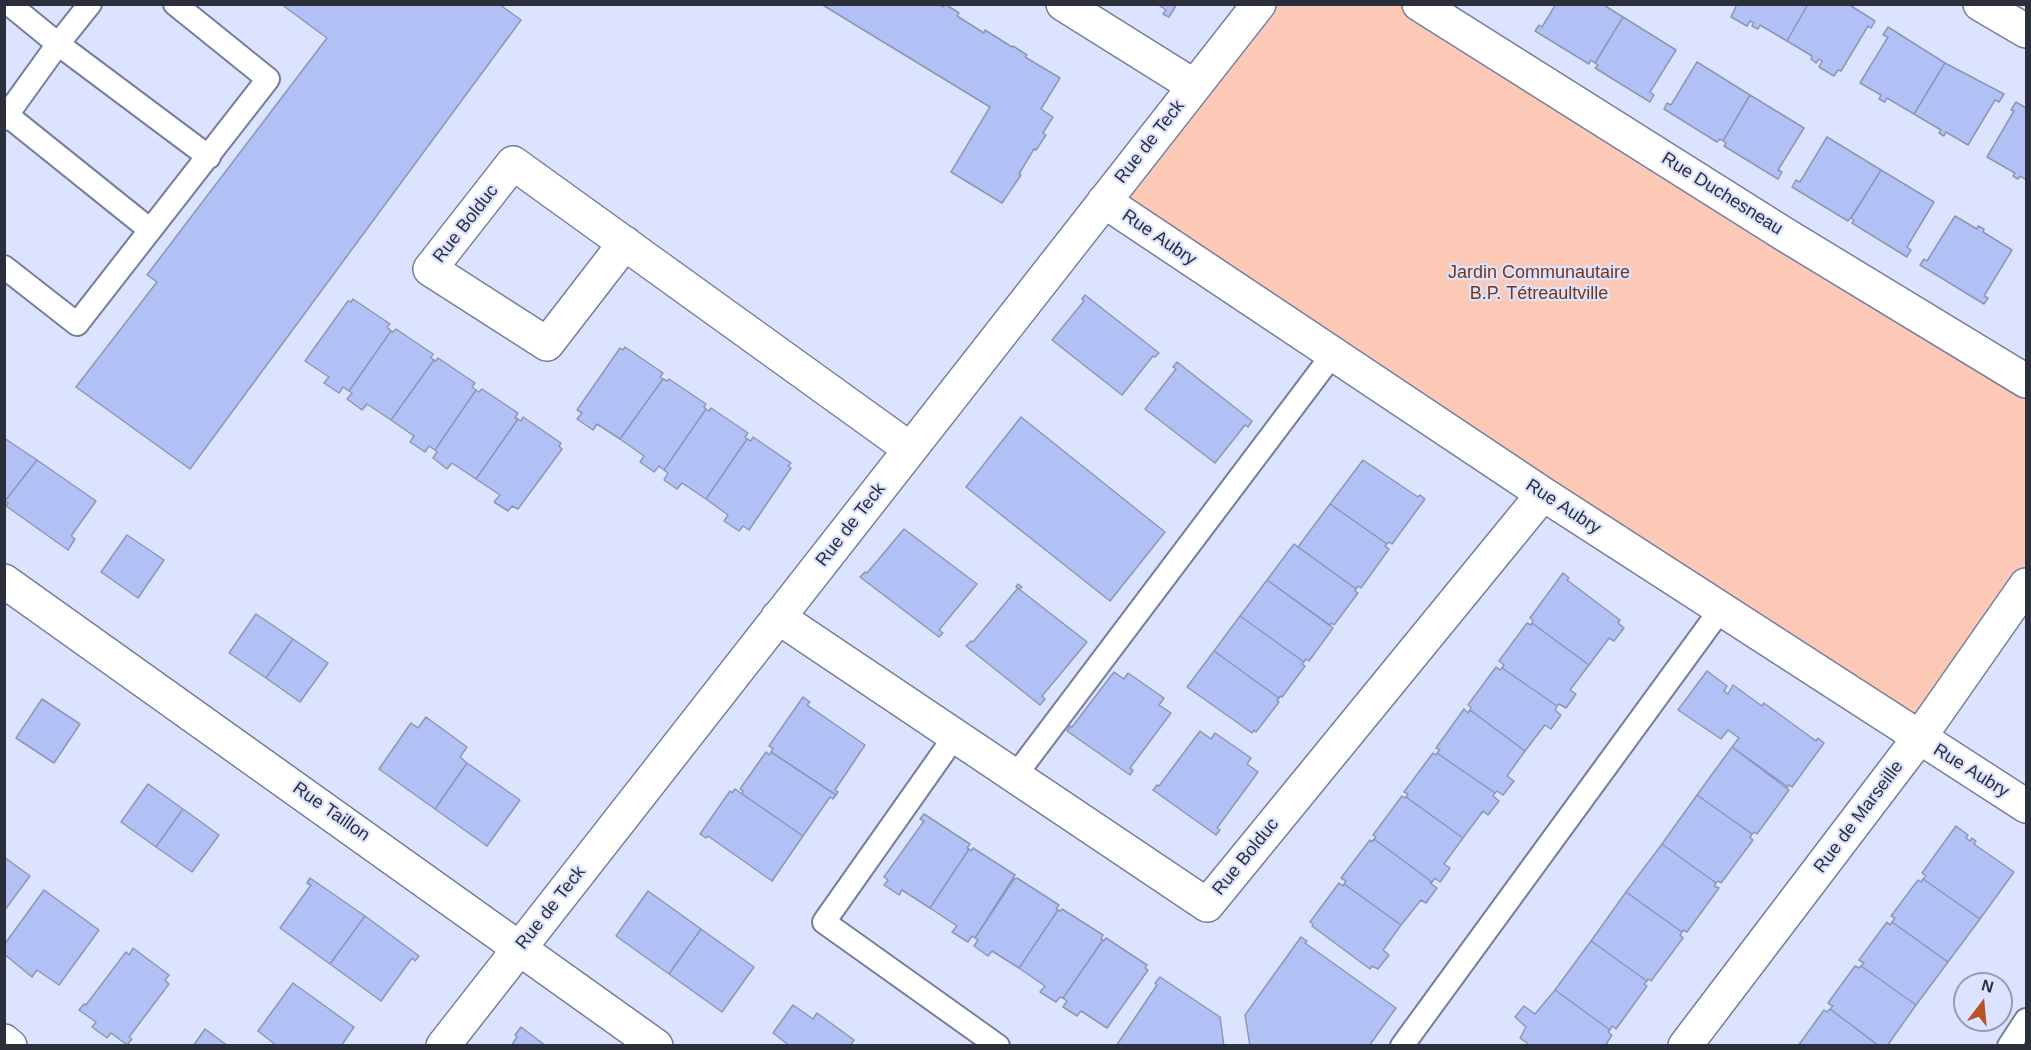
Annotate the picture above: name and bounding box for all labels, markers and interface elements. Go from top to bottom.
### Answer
street label: Rue de Teck [1111,96,1189,188]
street label: Rue Duchesneau [1657,148,1787,240]
street label: Rue Bolduc [429,181,503,267]
street label: Rue Aubry [1118,205,1200,271]
park label: Jardin Communautaire B.P. Tétreaultville [1448,262,1630,304]
street label: Rue Aubry [1521,475,1605,539]
street label: Rue de Teck [812,479,890,571]
street label: Rue Aubry [1929,739,2013,803]
street label: Rue de Marseille [1810,757,1908,877]
street label: Rue Taillon [288,778,374,846]
street label: Rue Bolduc [1208,814,1284,900]
street label: Rue de Teck [512,862,590,954]
north arrow [1953,972,2013,1032]
text: N [1980,976,1995,996]

